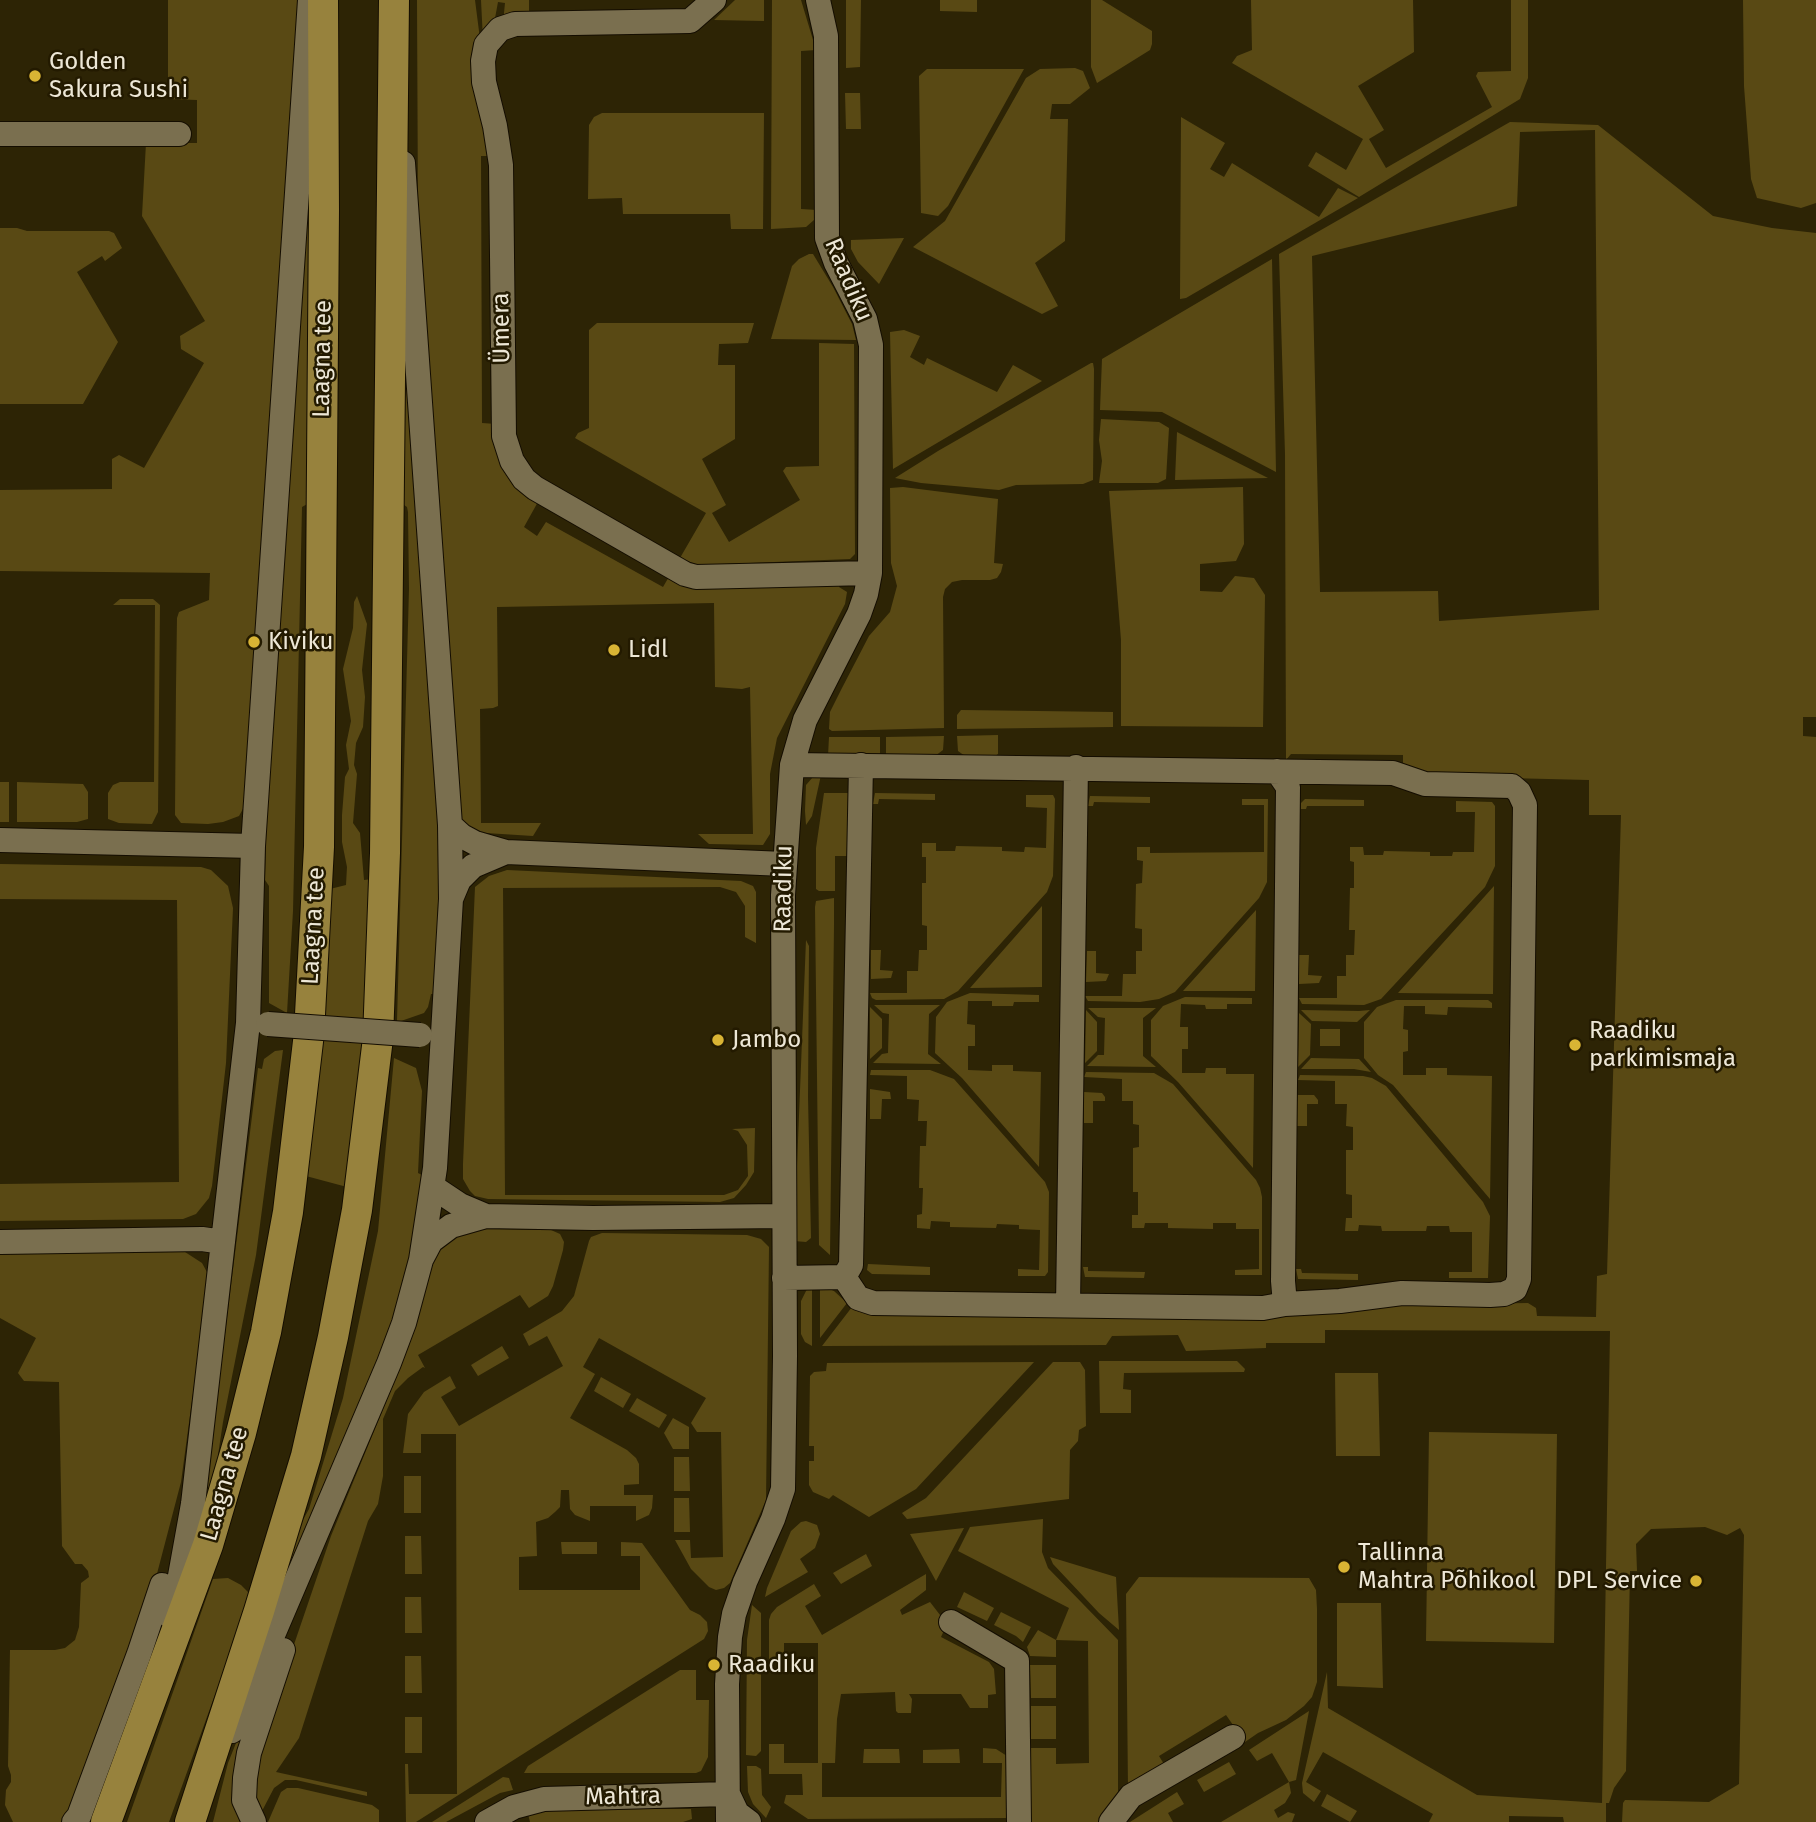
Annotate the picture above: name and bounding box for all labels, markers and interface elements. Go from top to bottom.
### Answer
place label: Golden Sakura Sushi [49,48,188,104]
marker: Golden Sakura Sushi [27,68,43,84]
street label: Raadiku [818,234,878,326]
street label: Ümera [487,292,517,364]
street label: Laagna tee [308,300,338,418]
place label: Kiviku [268,628,334,656]
marker: Kiviku [246,634,262,650]
place label: Lidl [628,636,668,664]
marker: Lidl [606,642,622,658]
street label: Raadiku [769,845,799,933]
street label: Laagna tee [297,866,331,986]
place label: Raadiku parkimismaja [1589,1017,1736,1073]
place label: Jambo [732,1026,801,1054]
marker: Jambo [710,1032,726,1048]
marker: Raadiku parkimismaja [1567,1037,1583,1053]
street label: Laagna tee [195,1423,255,1545]
place label: Tallinna Mahtra Põhikool [1358,1539,1536,1595]
marker: Tallinna Mahtra Põhikool [1336,1559,1352,1575]
place label: DPL Service [1556,1567,1682,1595]
marker: DPL Service [1688,1573,1704,1589]
place label: Raadiku [728,1651,815,1679]
marker: Raadiku [706,1657,722,1673]
street label: Mahtra [585,1782,661,1812]

